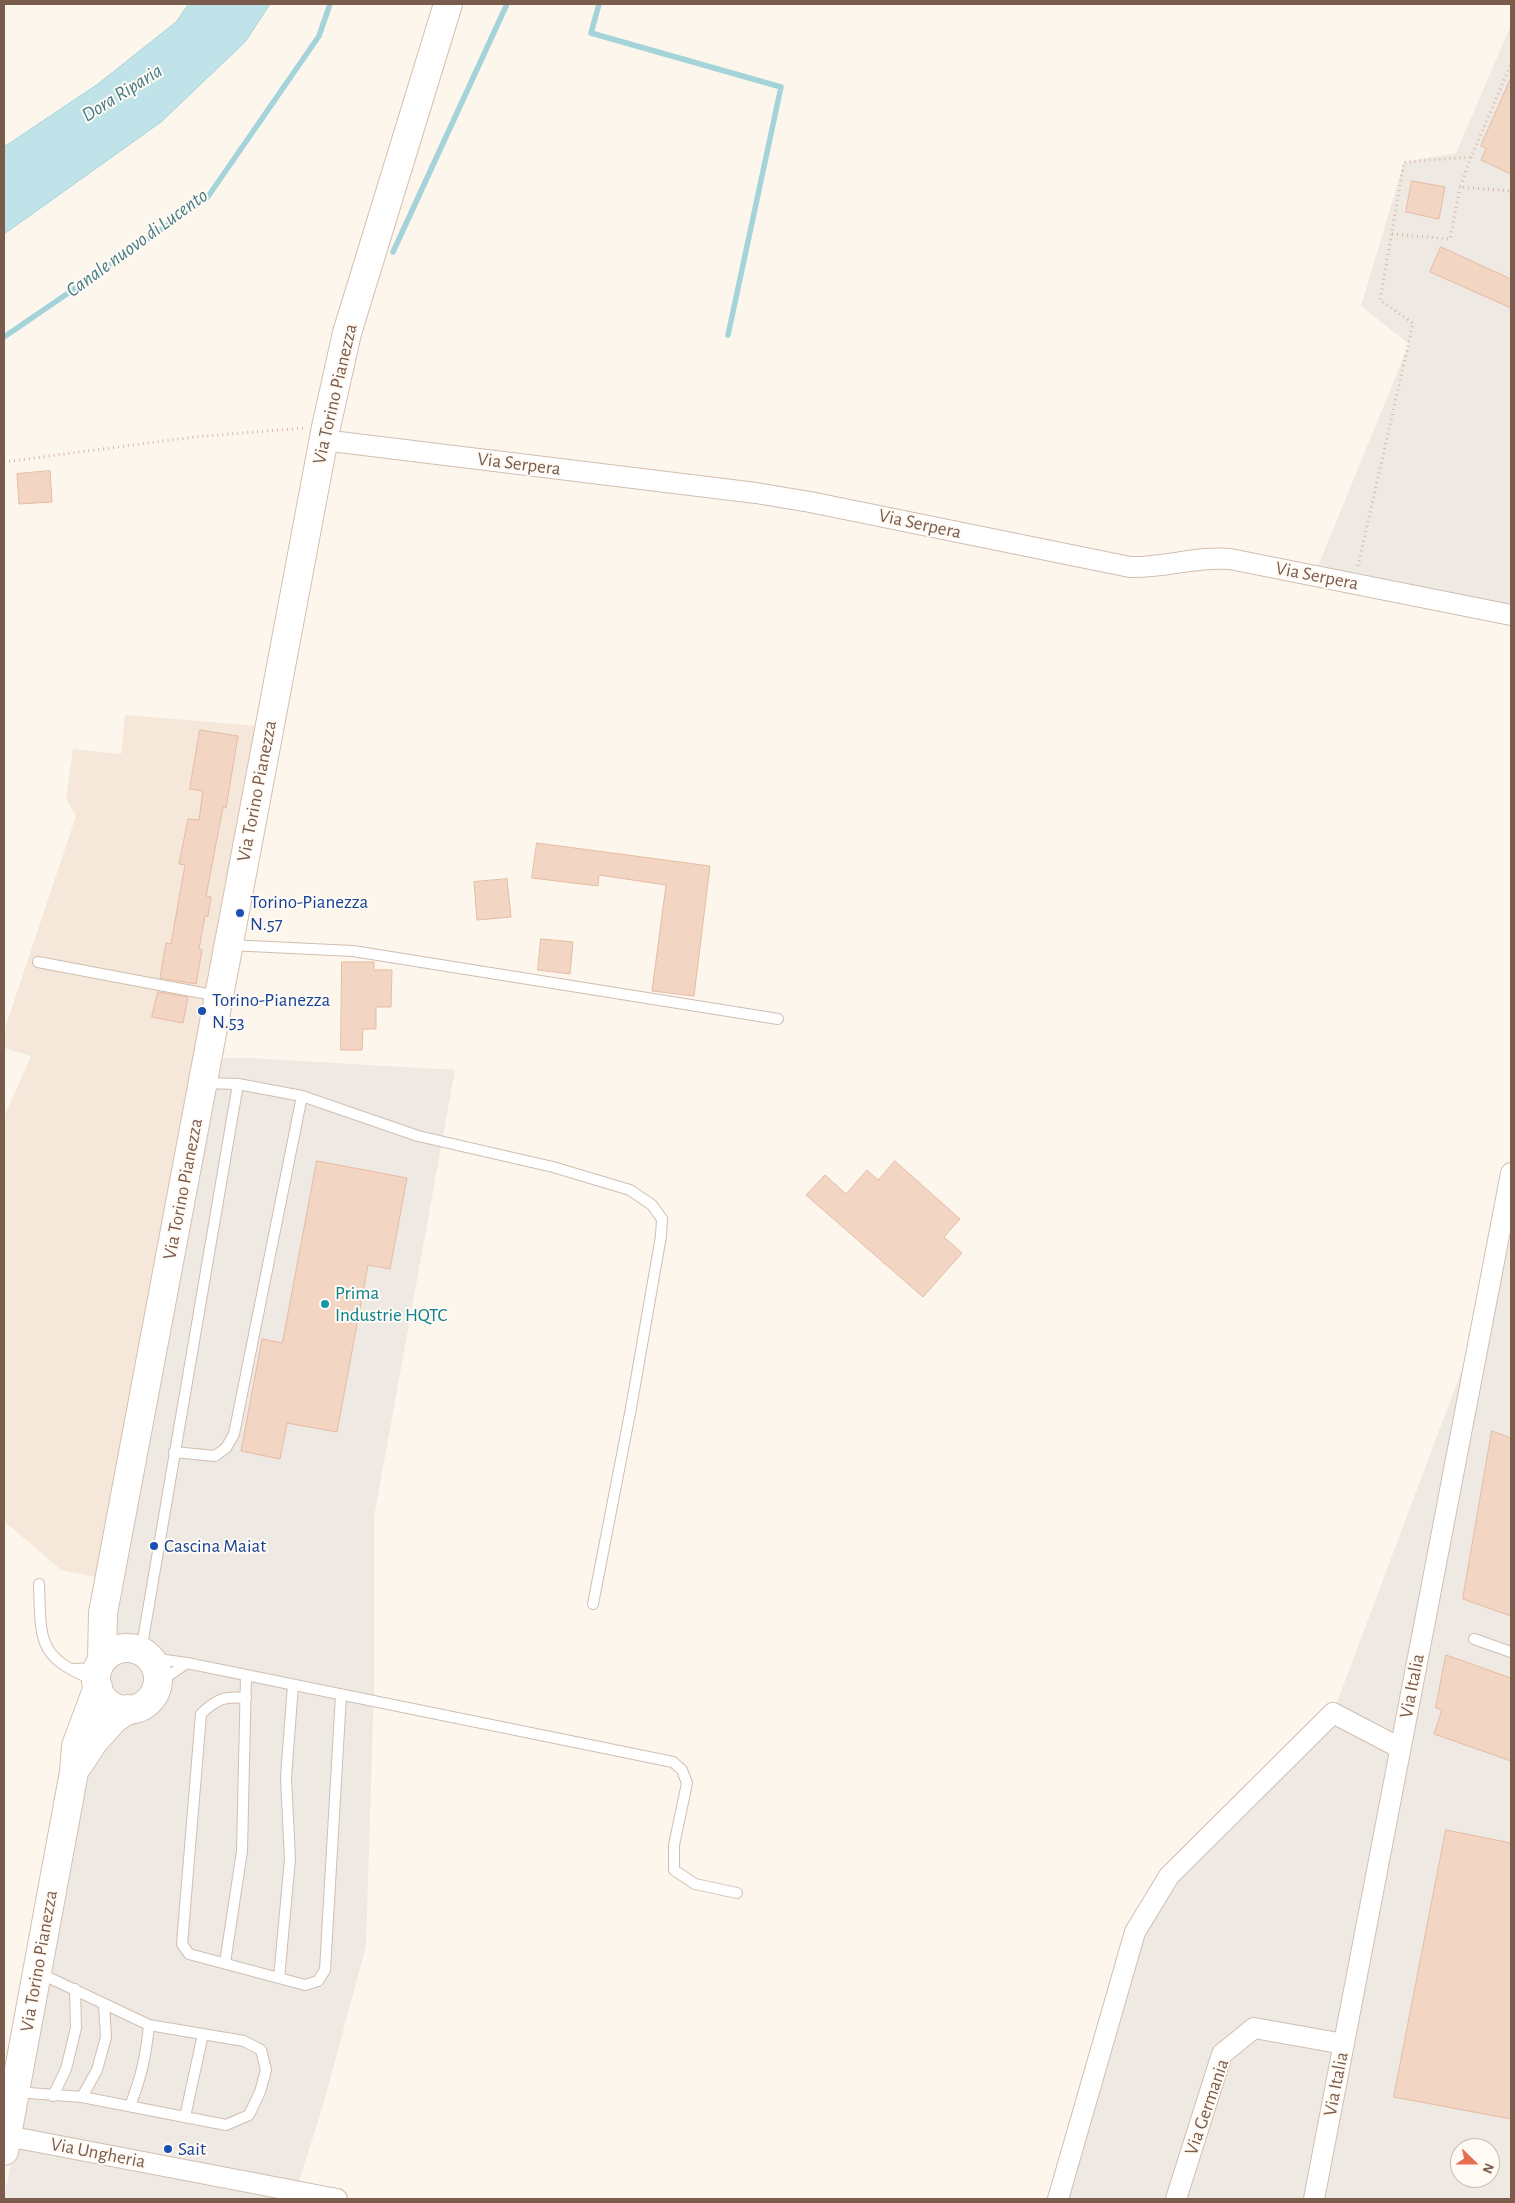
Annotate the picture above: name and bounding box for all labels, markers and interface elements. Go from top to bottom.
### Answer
water label: Dora Riparia [77,59,167,127]
water label: Canale nuovo di Lucento [61,184,213,302]
street label: Via Torino Pianezza [308,322,362,466]
street label: Via Serpera [476,448,562,480]
street label: Via Serpera [877,504,963,544]
street label: Via Serpera [1274,557,1360,595]
street label: Via Torino Pianezza [232,718,282,864]
place label: Torino-Pianezza N.57 [250,891,368,935]
marker: Torino-Pianezza N.57 [234,907,246,919]
place label: Torino-Pianezza N.53 [212,989,330,1033]
marker: Torino-Pianezza N.53 [196,1005,208,1017]
street label: Via Torino Pianezza [158,1116,208,1262]
place label: Prima Industrie HQTC [335,1282,447,1326]
marker: Prima Industrie HQTC [319,1298,331,1310]
place label: Cascina Maiat [164,1535,266,1557]
marker: Cascina Maiat [148,1540,160,1552]
street label: Via Italia [1395,1652,1429,1720]
street label: Via Torino Pianezza [15,1888,63,2034]
street label: Via Italia [1319,2050,1353,2118]
street label: Via Germania [1180,2056,1234,2158]
street label: Via Ungheria [49,2133,147,2173]
place label: Sait [178,2138,206,2160]
north arrow [1450,2138,1500,2188]
marker: Sait [162,2143,174,2155]
text: N [1480,2161,1496,2175]

